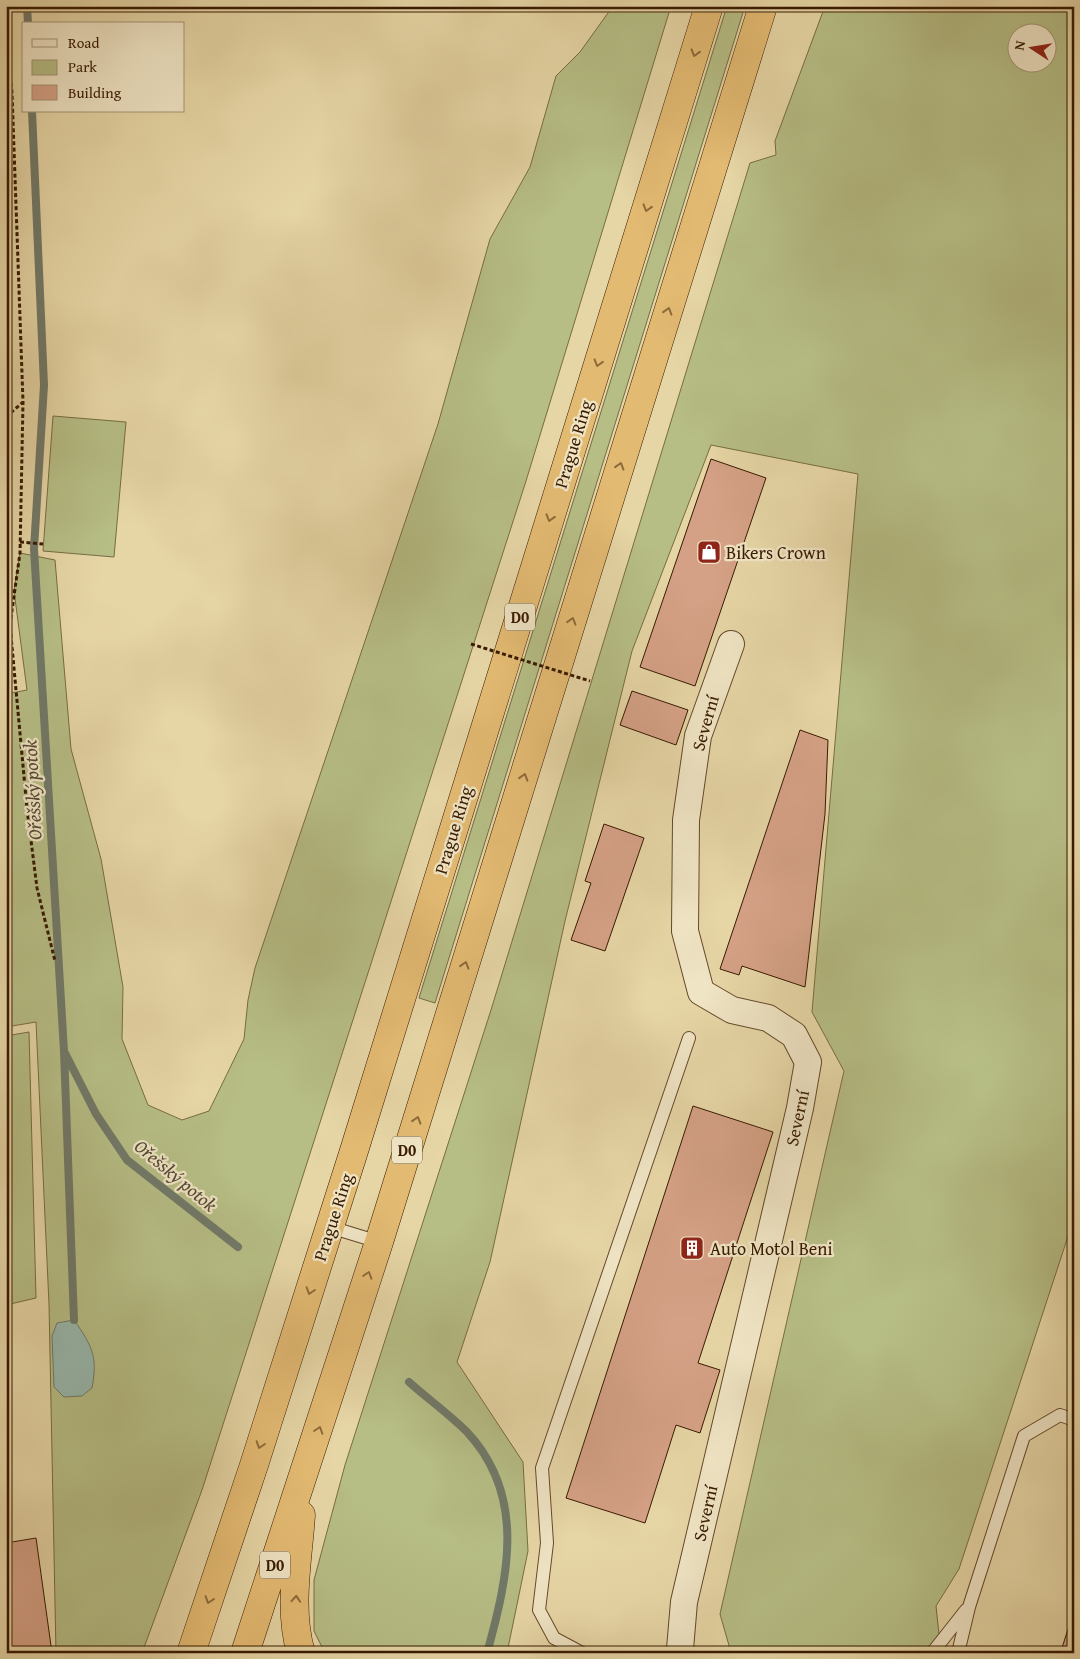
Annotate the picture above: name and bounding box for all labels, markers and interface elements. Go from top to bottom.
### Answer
legend [22,22,185,112]
north arrow [1008,22,1058,72]
text: Road [68,32,99,53]
text: N [1009,38,1030,52]
one-way arrow [691,48,701,56]
text: Park [68,56,97,77]
text: Building [68,82,122,103]
one-way arrow [642,203,652,212]
one-way arrow [662,307,672,316]
one-way arrow [594,358,604,367]
street label: Prague Ring [547,396,599,491]
one-way arrow [614,463,624,471]
one-way arrow [546,514,556,522]
shop icon: Bikers Crown [696,539,722,565]
place label: Bikers Crown [726,539,826,566]
road number: D0 [505,604,535,630]
one-way arrow [567,618,577,626]
street label: Severní [684,691,726,754]
water label: Ořešský potok [15,739,49,841]
one-way arrow [518,773,528,781]
street label: Prague Ring [427,782,479,877]
one-way arrow [459,961,469,970]
street label: Severní [778,1086,816,1149]
one-way arrow [411,1117,421,1125]
water label: Ořešský potok [129,1132,224,1218]
road number: D0 [392,1136,422,1164]
street label: Prague Ring [306,1170,360,1264]
building icon: Auto Motol Beni [679,1235,705,1261]
place label: Auto Motol Beni [710,1235,832,1262]
one-way arrow [362,1272,372,1280]
one-way arrow [305,1286,315,1294]
one-way arrow [313,1426,323,1435]
one-way arrow [256,1441,266,1449]
street label: Severní [685,1481,725,1544]
road number: D0 [260,1552,290,1578]
one-way arrow [290,1594,301,1602]
one-way arrow [205,1595,215,1603]

